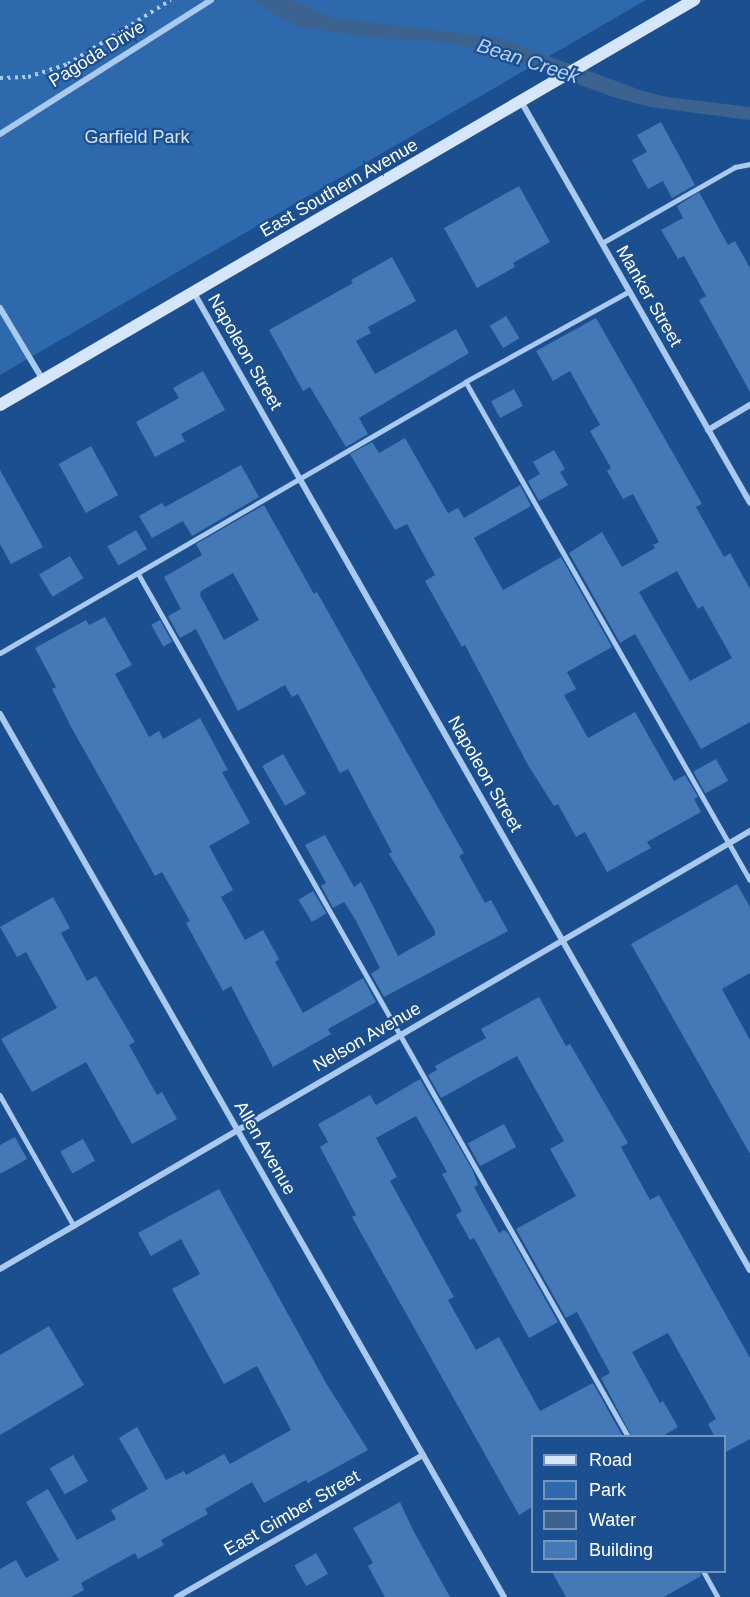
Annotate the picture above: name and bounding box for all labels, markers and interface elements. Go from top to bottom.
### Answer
street label: Pagoda Drive [45,16,149,92]
water label: Bean Creek [474,33,582,89]
park label: Garfield Park [84,126,190,148]
street label: East Southern Avenue [256,134,422,242]
street label: Manker Street [611,242,687,350]
street label: Napoleon Street [203,290,287,414]
street label: Napoleon Street [443,712,527,836]
street label: Nelson Avenue [309,997,425,1077]
street label: Allen Avenue [229,1097,301,1199]
legend [531,1435,726,1573]
text: Road [589,1450,632,1470]
street label: East Gimber Street [220,1465,364,1561]
text: Park [589,1480,626,1500]
text: Water [589,1510,636,1530]
text: Building [589,1540,653,1560]

